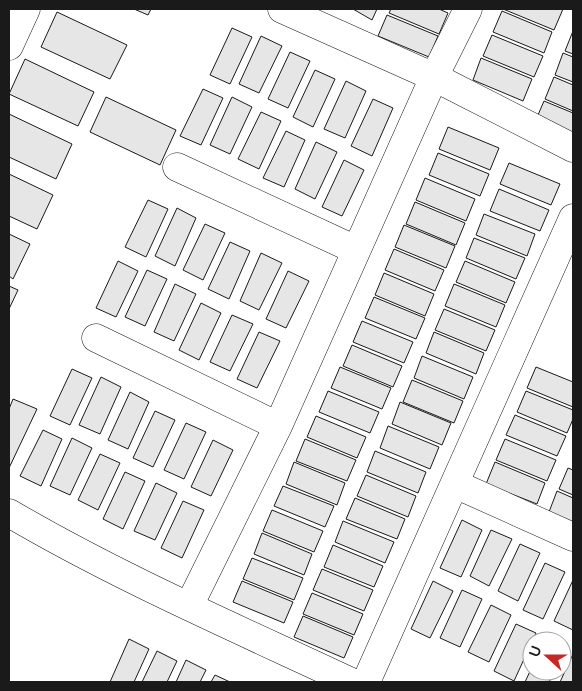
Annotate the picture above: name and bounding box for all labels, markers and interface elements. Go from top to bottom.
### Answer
north arrow [522,631,572,681]
text: U [525,644,545,660]

